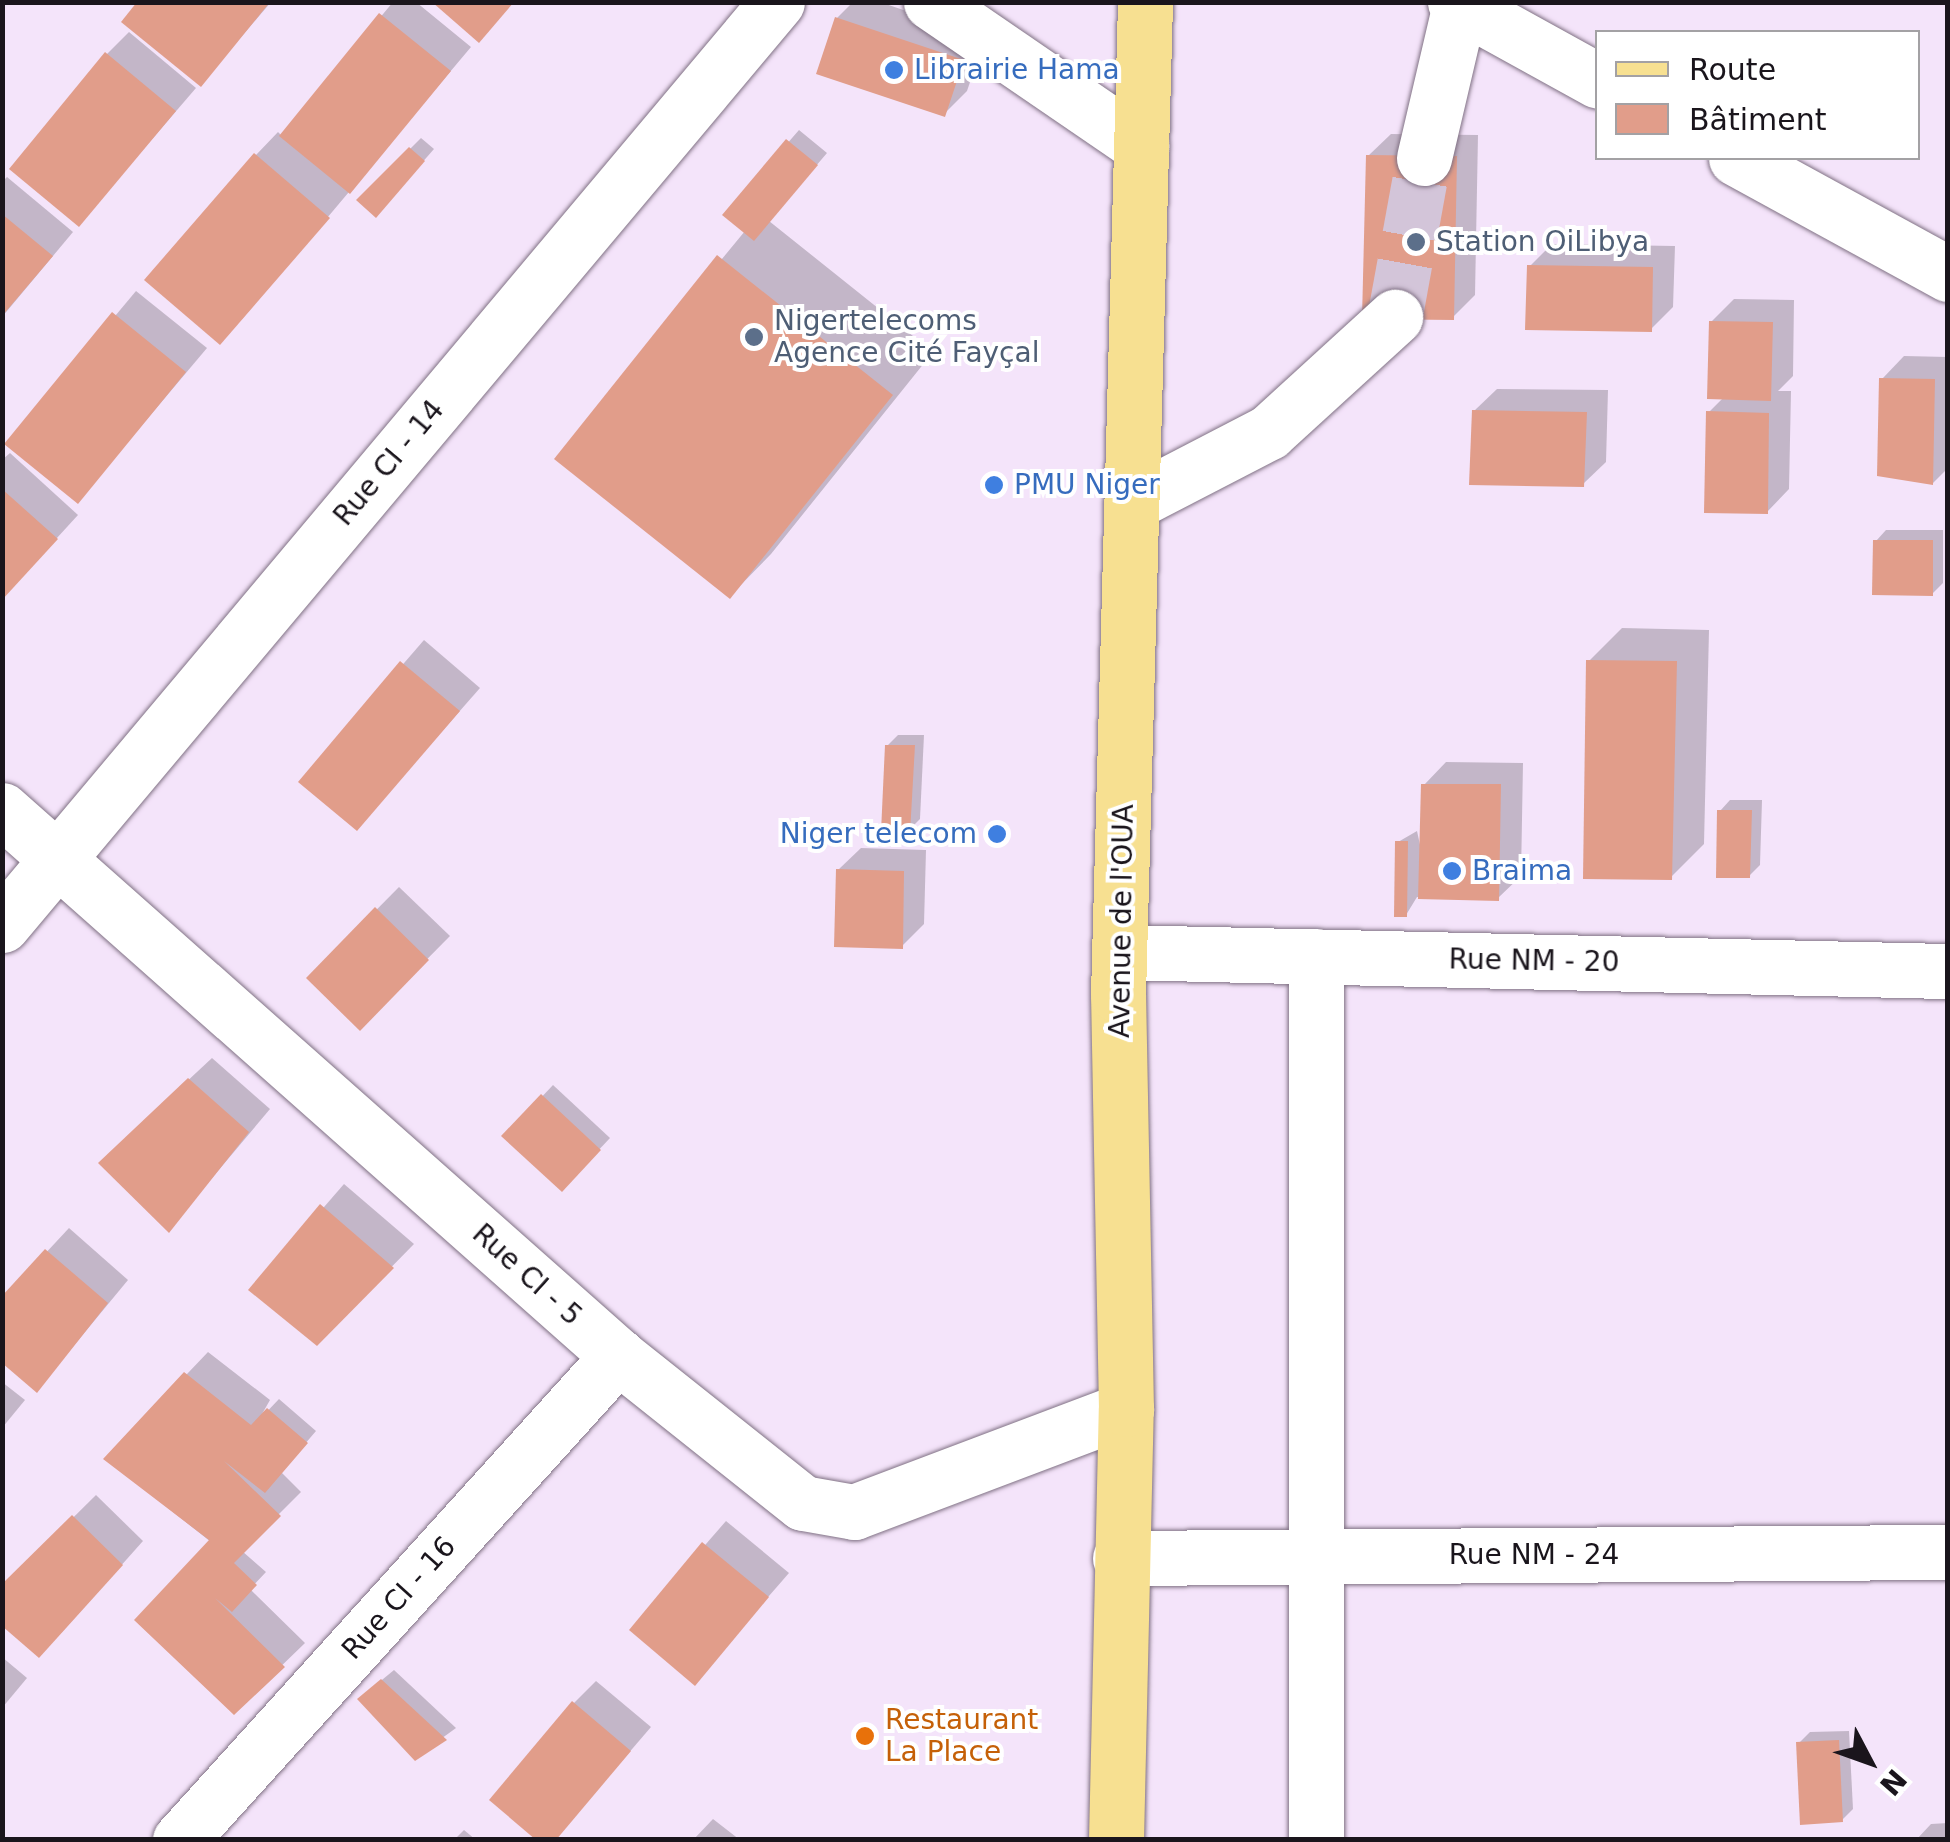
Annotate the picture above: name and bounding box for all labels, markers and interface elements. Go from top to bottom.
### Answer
legend [1595,30,1920,160]
text: Route [1689,52,1776,87]
place label: Librairie Hama [914,53,1120,87]
marker: Librairie Hama [883,59,905,81]
text: Bâtiment [1689,102,1827,137]
place label: Station OiLibya [1436,225,1649,259]
marker: Station OiLibya [1405,231,1427,253]
place label: Nigertelecoms Agence Cité Fayçal [774,304,1039,370]
marker: Nigertelecoms Agence Cité Fayçal [743,326,765,348]
street label: Rue CI - 14 [327,393,451,533]
place label: PMU Niger [1014,468,1160,502]
marker: PMU Niger [983,474,1005,496]
street label: Avenue de l'OUA [1103,804,1141,1038]
place label: Niger telecom [780,817,977,851]
marker: Niger telecom [986,823,1008,845]
place label: Braima [1472,854,1572,888]
marker: Braima [1441,860,1463,882]
street label: Rue NM - 20 [1448,943,1620,979]
street label: Rue CI - 5 [465,1217,589,1333]
street label: Rue CI - 16 [335,1530,463,1666]
street label: Rue NM - 24 [1449,1538,1619,1572]
place label: Restaurant La Place [885,1703,1038,1769]
north arrow [1820,1712,1920,1812]
marker: Restaurant La Place [854,1725,876,1747]
text: N [1873,1762,1913,1802]

